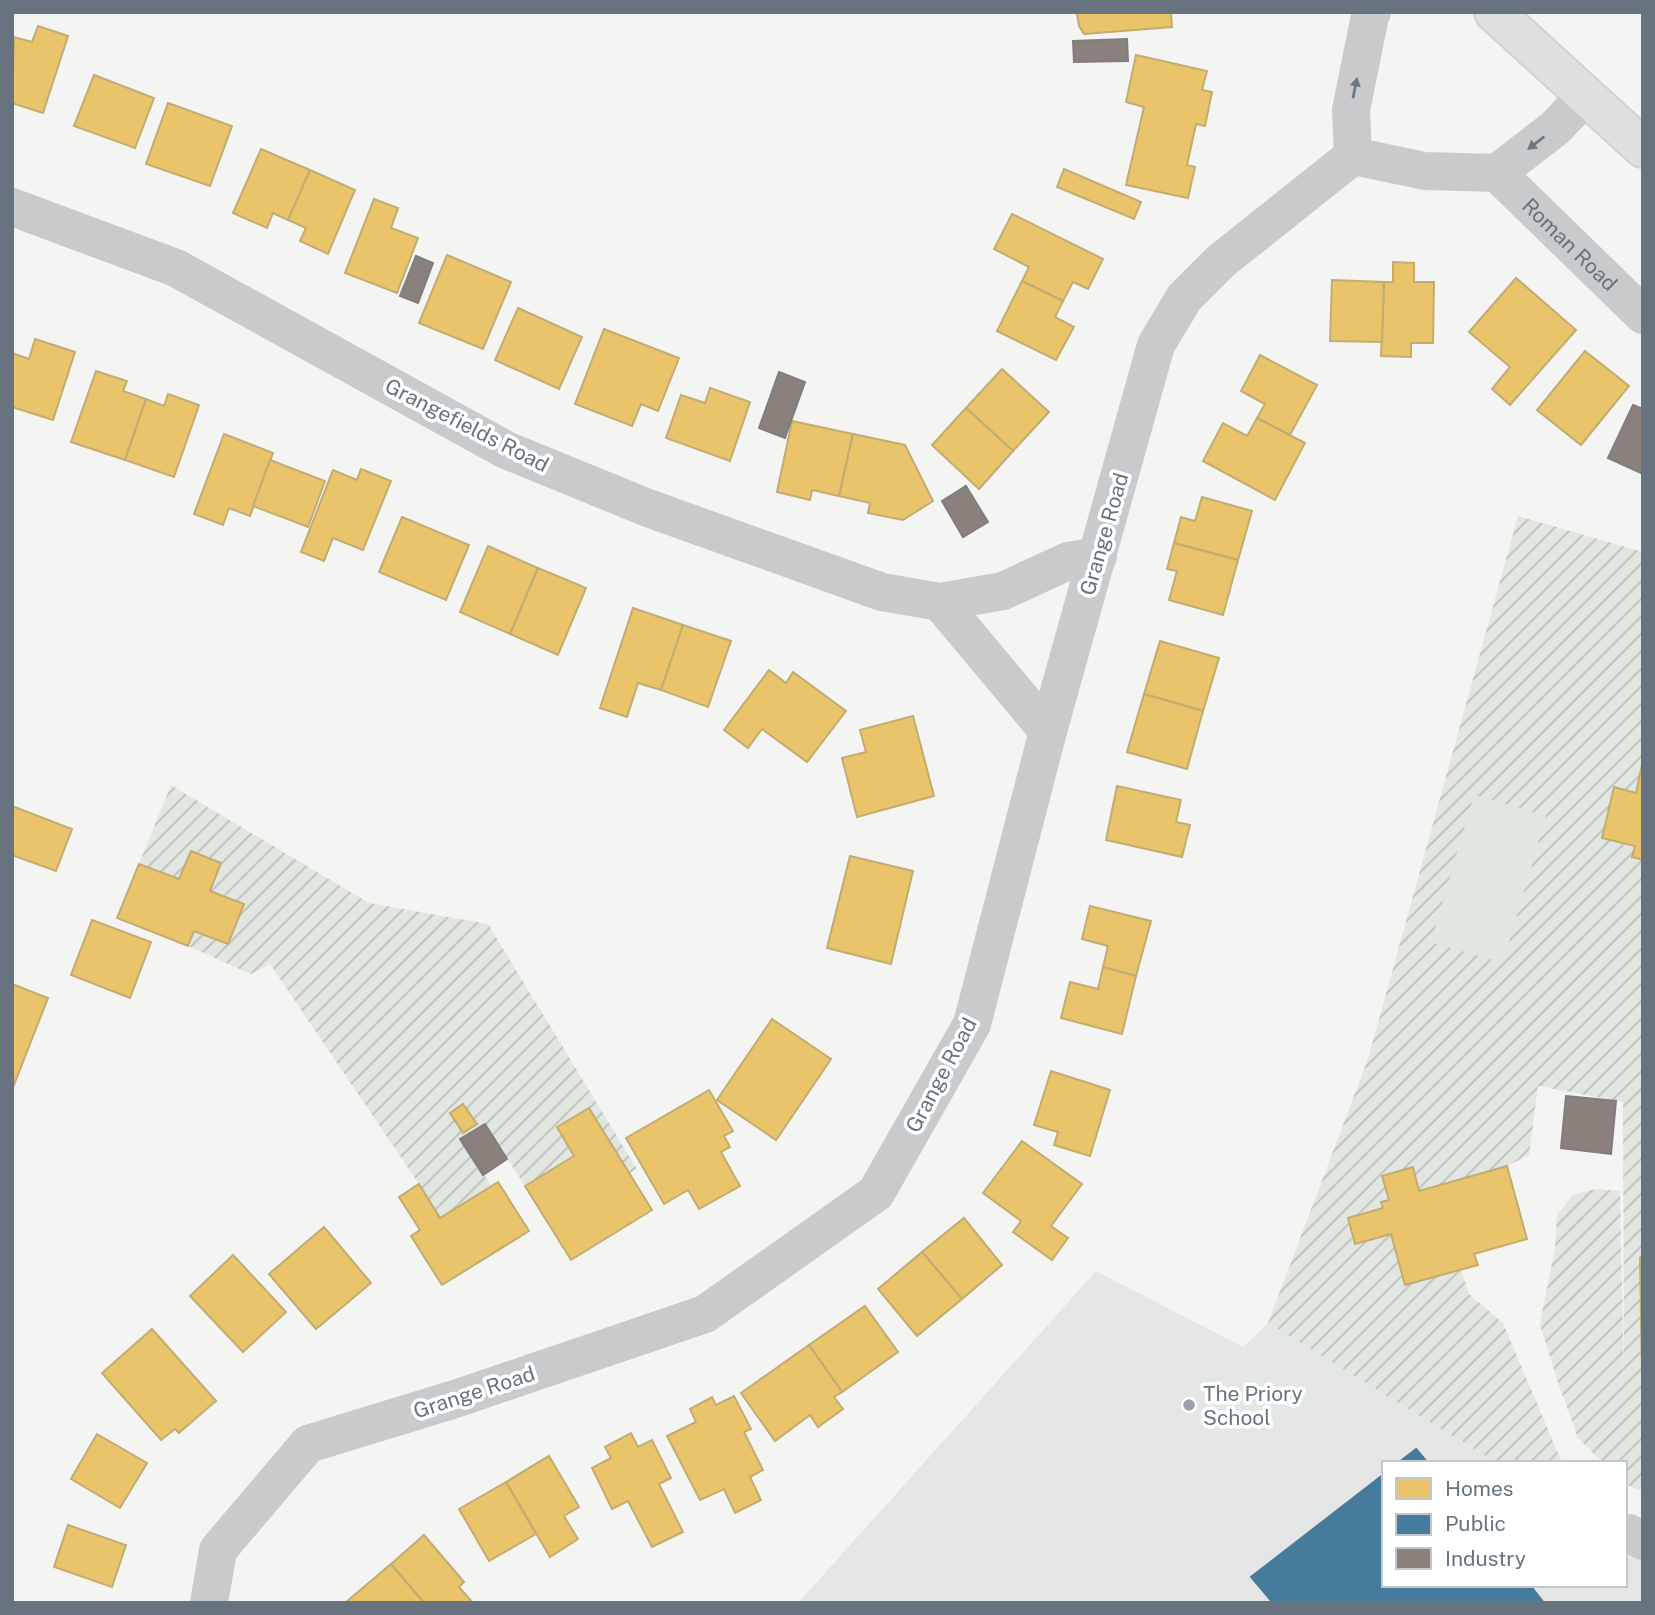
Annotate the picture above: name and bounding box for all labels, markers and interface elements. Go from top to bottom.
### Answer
one-way arrow [1350,77,1361,99]
one-way arrow [1527,136,1545,151]
street label: Roman Road [1517,192,1623,296]
street label: Grangefields Road [381,373,553,477]
street label: Grange Road [1075,470,1133,598]
street label: Grange Road [900,1013,982,1137]
street label: Grange Road [410,1361,538,1423]
place label: The Priory School [1203,1381,1303,1430]
marker: The Priory School [1181,1397,1197,1413]
legend [1382,1461,1627,1587]
text: Homes [1445,1476,1513,1501]
text: Public [1445,1511,1506,1536]
text: Industry [1445,1546,1526,1571]

